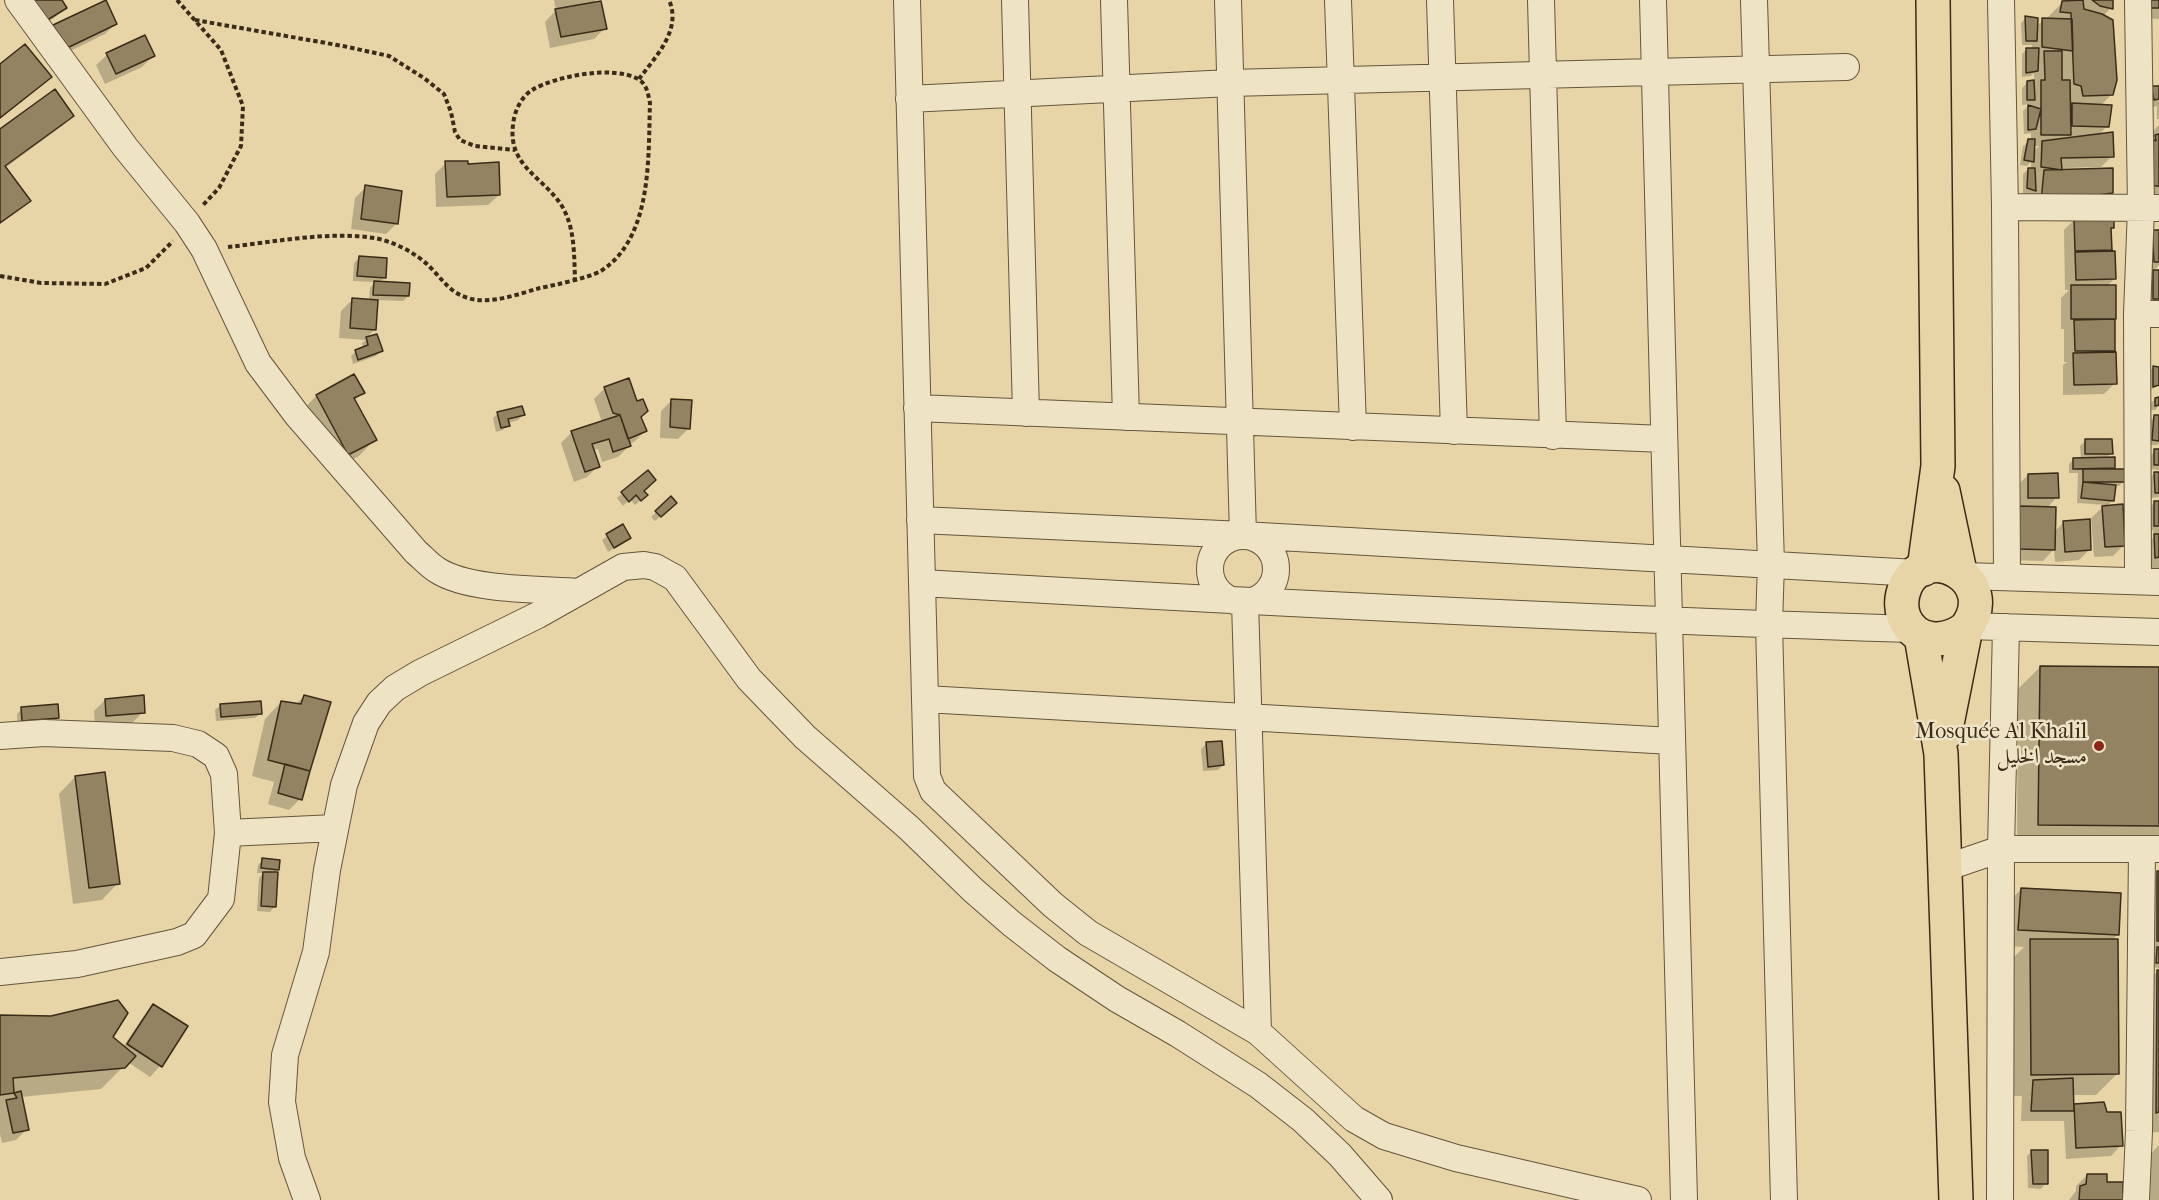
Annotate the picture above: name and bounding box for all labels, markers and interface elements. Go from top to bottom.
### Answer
place label: Mosquée Al Khalil مسجد الخليل [1915,720,2087,772]
marker: Mosquée Al Khalil مسجد الخليل [2092,739,2106,753]

